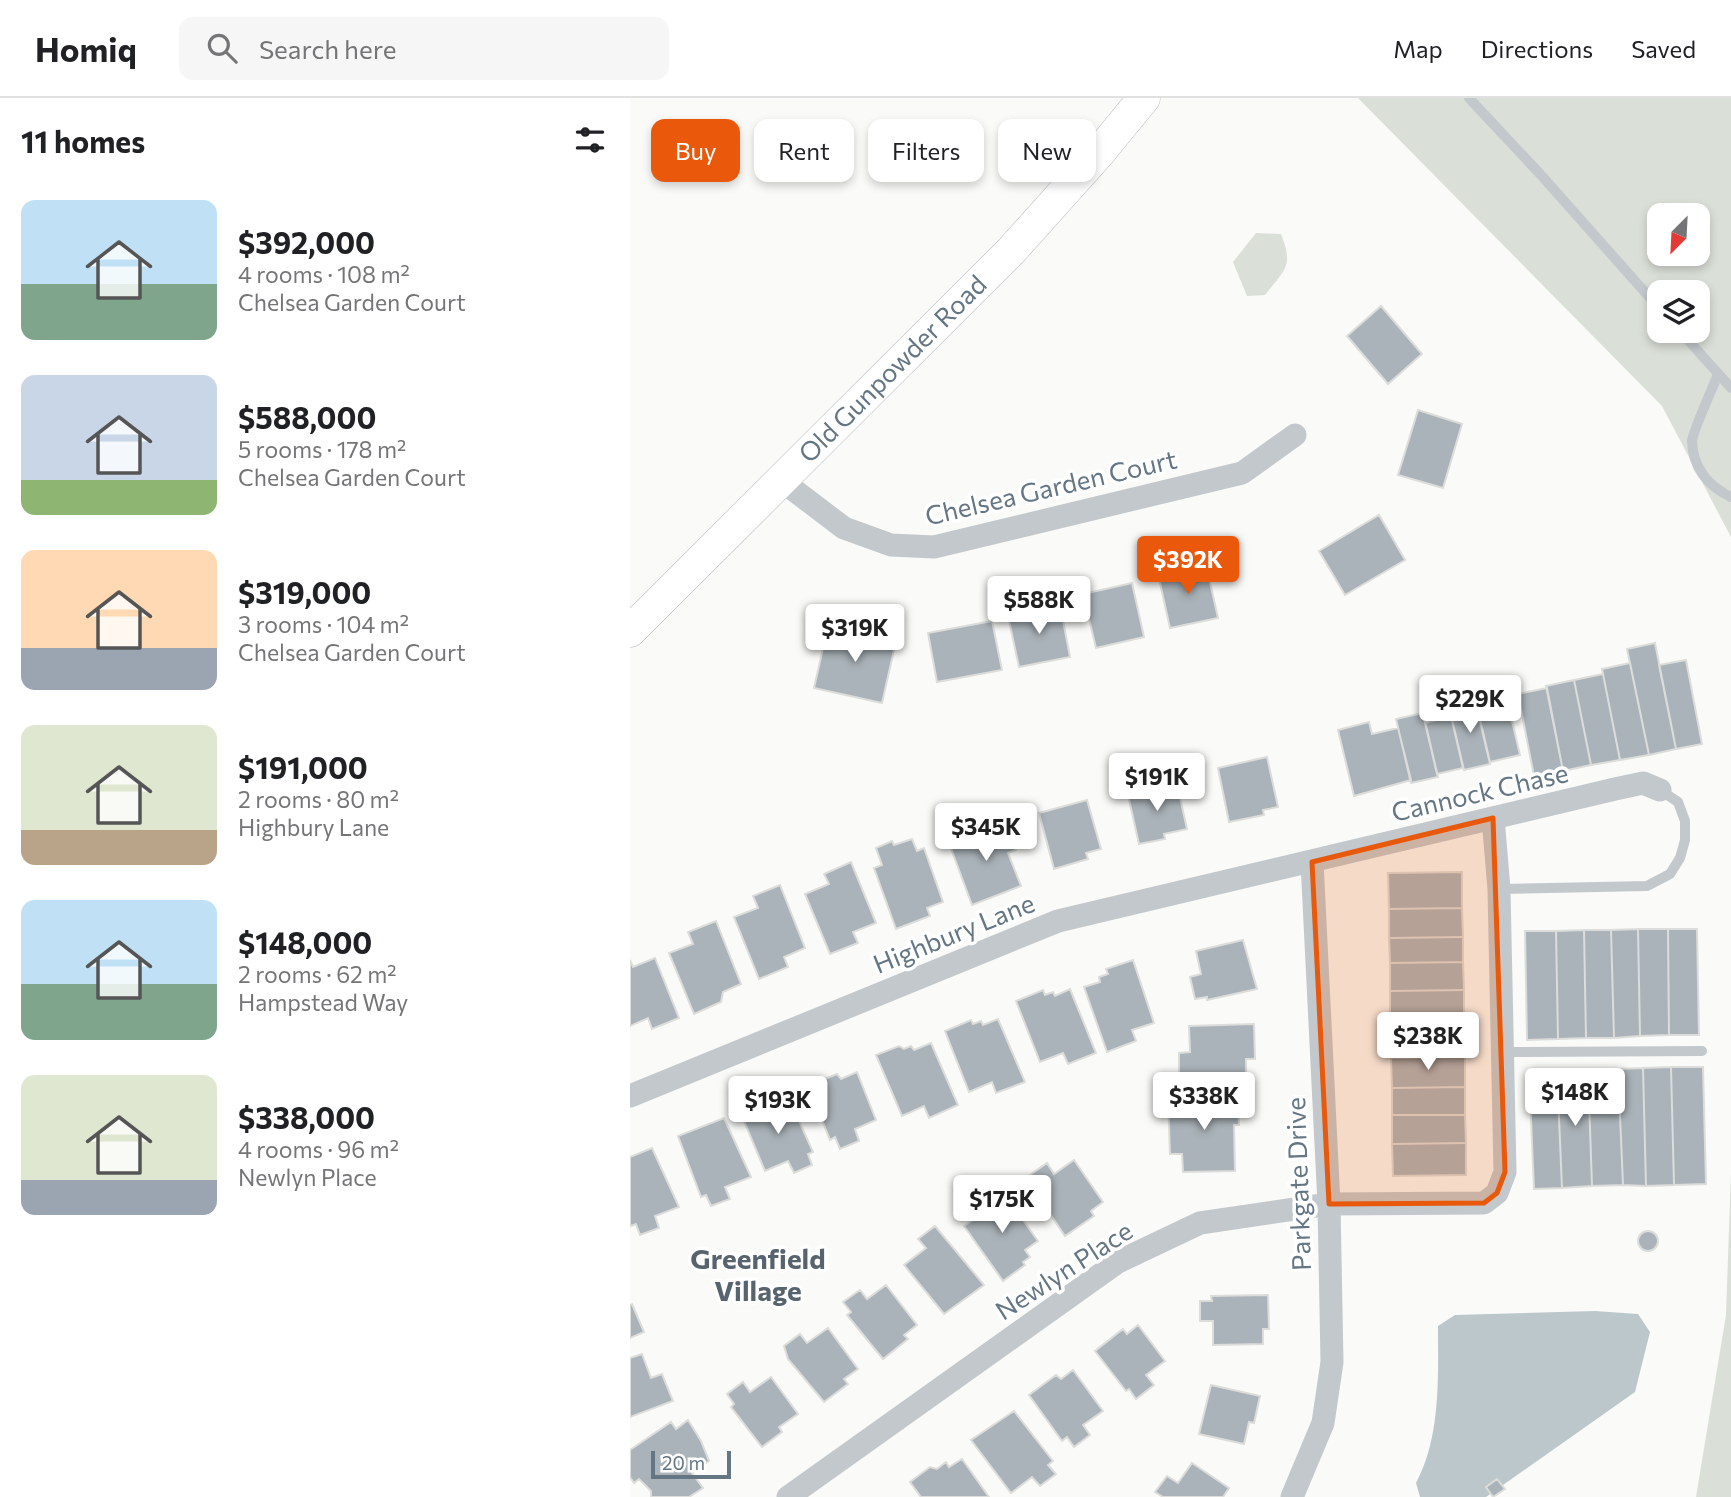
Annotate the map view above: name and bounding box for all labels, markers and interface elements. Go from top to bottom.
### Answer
search box [179,17,669,80]
text: Homiq [35,28,137,69]
icon: search [203,29,241,67]
text: Search here [259,33,396,64]
text: Map [1393,34,1443,63]
text: Directions [1481,34,1593,63]
text: Saved [1631,34,1696,63]
chip: Buy [651,119,740,182]
chip: Rent [754,119,854,182]
chip: Filters [868,119,984,182]
chip: New [998,119,1096,182]
icon: filters [571,121,609,159]
text: 11 homes [21,122,145,159]
north arrow [1647,203,1710,266]
map controls [1647,203,1710,343]
text: $392,000 [238,223,375,260]
icon: home [77,228,161,312]
text: 4 rooms · 108 m² [238,260,410,288]
street label: Old Gunpowder Road [791,268,992,468]
button: layers [1647,280,1710,343]
text: Chelsea Garden Court [238,288,466,316]
text: $588,000 [238,398,376,435]
icon: home [77,403,161,487]
text: 5 rooms · 178 m² [238,435,406,463]
street label: Chelsea Garden Court [922,442,1179,531]
text: Chelsea Garden Court [238,463,466,491]
pin: $392K [1139,536,1237,596]
text: $392K [1153,545,1223,573]
text: $319,000 [238,573,371,610]
pin: $588K [990,576,1088,636]
icon: home [77,578,161,662]
text: $588K [1003,585,1075,613]
pin: $319K [806,604,904,664]
text: 3 rooms · 104 m² [238,610,409,638]
text: $319K [821,613,889,641]
text: Chelsea Garden Court [238,638,466,666]
pin: $229K [1421,676,1519,735]
text: $229K [1435,684,1505,712]
text: $191,000 [238,748,368,785]
icon: home [77,753,161,837]
pin: $191K [1108,754,1206,813]
street label: Cannock Chase [1388,756,1571,827]
text: $191K [1125,762,1189,790]
text: 2 rooms · 80 m² [238,785,399,813]
pin: $345K [937,804,1035,863]
text: $345K [951,812,1021,840]
text: Highbury Lane [238,813,389,841]
street label: Highbury Lane [868,886,1039,979]
text: $148,000 [238,923,372,960]
icon: home [77,928,161,1012]
text: 2 rooms · 62 m² [238,960,397,988]
text: Hampstead Way [238,988,408,1016]
pin: $238K [1379,1012,1477,1072]
text: $238K [1393,1021,1463,1049]
pin: $148K [1526,1068,1624,1128]
pin: $338K [1155,1072,1253,1132]
pin: $193K [729,1076,827,1136]
text: $148K [1541,1077,1609,1105]
text: $338K [1169,1081,1239,1109]
text: $193K [744,1085,812,1113]
street label: Parkgate Drive [1279,1097,1316,1271]
text: $338,000 [238,1098,375,1135]
icon: home [77,1103,161,1187]
text: 4 rooms · 96 m² [238,1135,399,1163]
text: Newlyn Place [238,1163,377,1191]
pin: $175K [953,1176,1051,1235]
text: $175K [969,1184,1035,1212]
street label: Newlyn Place [989,1214,1137,1325]
district label: Greenfield Village [690,1241,826,1307]
scale bar [651,1448,732,1480]
text: 20 m [662,1451,705,1474]

